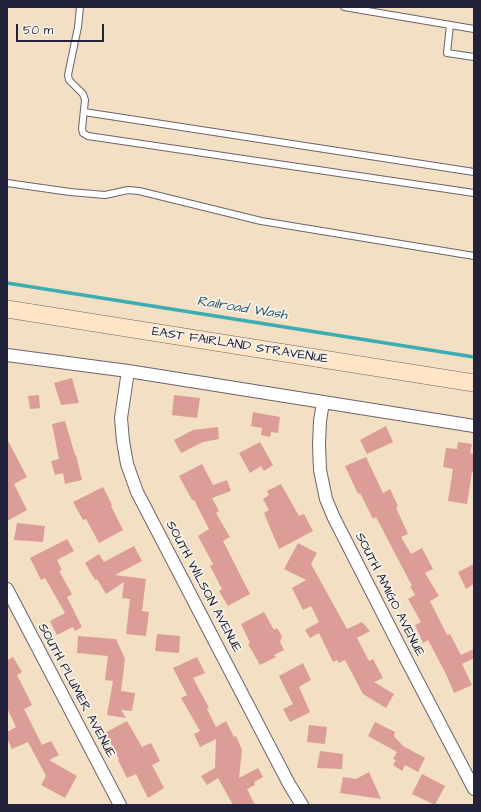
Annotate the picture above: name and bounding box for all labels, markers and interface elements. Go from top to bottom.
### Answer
scale bar [18,16,106,42]
text: 50 m [23,22,53,39]
water label: Railroad Wash [196,294,288,324]
street label: EAST FAIRLAND STRAVENUE [151,324,329,368]
street label: SOUTH WILSON AVENUE [162,519,244,655]
street label: SOUTH AMIGO AVENUE [351,531,427,659]
street label: SOUTH PLUMER AVENUE [34,621,118,761]

